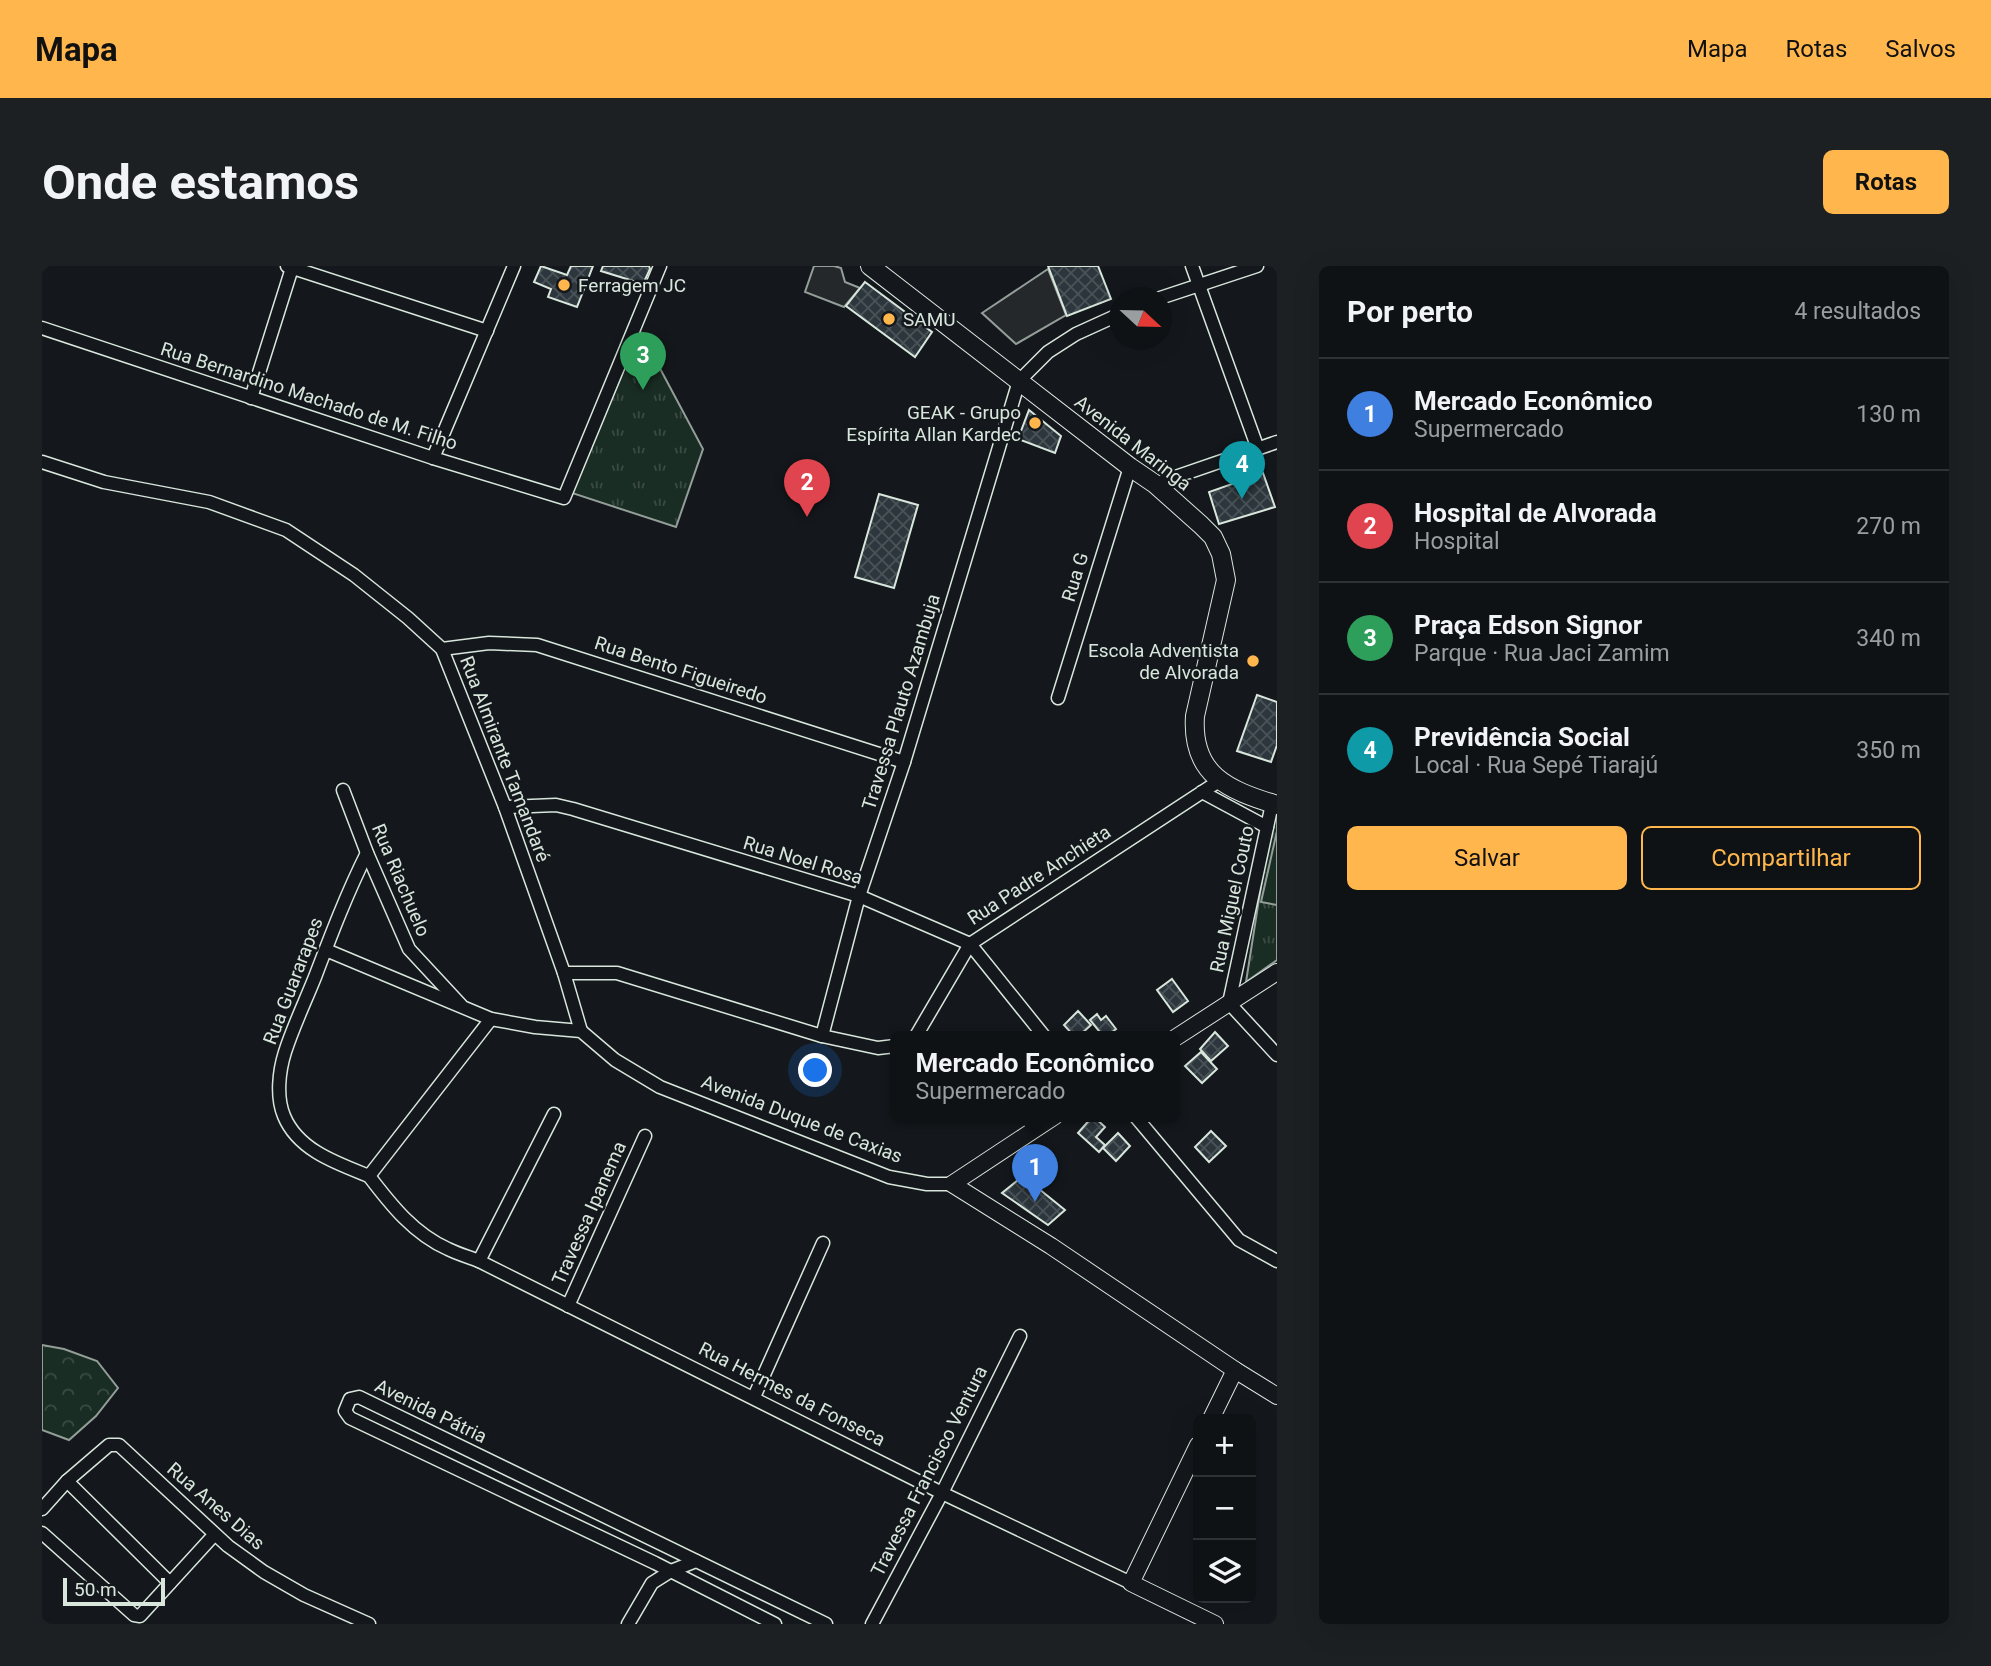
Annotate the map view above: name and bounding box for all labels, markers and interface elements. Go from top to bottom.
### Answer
text: Mapa [35,30,118,69]
text: Mapa [1687,35,1748,63]
text: Rotas [1786,35,1847,63]
text: Salvos [1885,35,1956,63]
button: Rotas [1823,150,1949,214]
text: Onde estamos [42,154,359,211]
place label: Ferragem JC [578,274,686,297]
marker: Ferragem JC [556,277,572,293]
north arrow [1109,287,1172,350]
text: Por perto [1347,294,1473,329]
text: 4 resultados [1794,298,1921,325]
place label: SAMU [903,308,956,331]
marker: SAMU [881,311,897,327]
pin: 3 [620,332,666,390]
street label: Rua Bernardino Machado de M. Filho [158,337,460,455]
text: Mercado Econômico [1414,386,1653,416]
street label: Avenida Maringá [1070,390,1196,496]
place label: GEAK - Grupo Espírita Allan Kardec [846,401,1021,446]
text: 1 [1363,401,1377,428]
text: 130 m [1856,401,1921,428]
marker: GEAK - Grupo Espírita Allan Kardec [1027,415,1043,431]
text: Supermercado [1414,416,1564,443]
pin: 4 [1219,441,1265,499]
pin: 2 [784,459,830,517]
text: Hospital de Alvorada [1414,498,1657,528]
text: 2 [1363,513,1377,540]
text: 270 m [1856,513,1921,540]
text: Hospital [1414,528,1500,555]
street label: Rua G [1057,550,1093,604]
street label: Travessa Plauto Azambuja [857,591,945,813]
text: Praça Edson Signor [1414,610,1642,640]
text: 3 [1363,625,1377,652]
text: 340 m [1856,625,1921,652]
street label: Rua Bento Figueiredo [592,631,770,709]
place label: Escola Adventista de Alvorada [1088,639,1239,684]
text: Parque · Rua Jaci Zamim [1414,640,1670,667]
street label: Rua Almirante Tamandaré [455,653,555,865]
marker: Escola Adventista de Alvorada [1245,653,1261,669]
text: Previdência Social [1414,722,1630,752]
text: 4 [1363,737,1377,764]
text: 350 m [1856,737,1921,764]
text: Local · Rua Sepé Tiarajú [1414,752,1658,779]
street label: Rua Riachuelo [367,820,435,940]
street label: Rua Padre Anchieta [963,820,1115,930]
street label: Rua Miguel Couto [1205,823,1259,975]
button: Salvar [1347,826,1627,890]
button: Compartilhar [1641,826,1921,890]
street label: Rua Noel Rosa [740,831,866,889]
street label: Rua Guararapes [258,914,328,1048]
popup [890,1031,1180,1122]
text: Mercado Econômico [916,1048,1154,1078]
your location [798,1053,832,1087]
street label: Avenida Duque de Caxias [698,1070,906,1168]
text: Supermercado [916,1078,1065,1105]
street label: Travessa Ipanema [547,1138,631,1288]
pin: 1 [1012,1144,1058,1202]
street label: Rua Hermes da Fonseca [695,1337,889,1451]
street label: Travessa Francisco Ventura [866,1362,992,1580]
street label: Avenida Pátria [371,1374,491,1448]
map controls [1193,1414,1256,1603]
button: + [1193,1414,1256,1477]
street label: Rua Anes Dias [162,1457,270,1555]
button: − [1193,1477,1256,1540]
button: layers [1193,1540,1256,1603]
scale bar [63,1575,164,1607]
text: 50 m [74,1578,117,1601]

